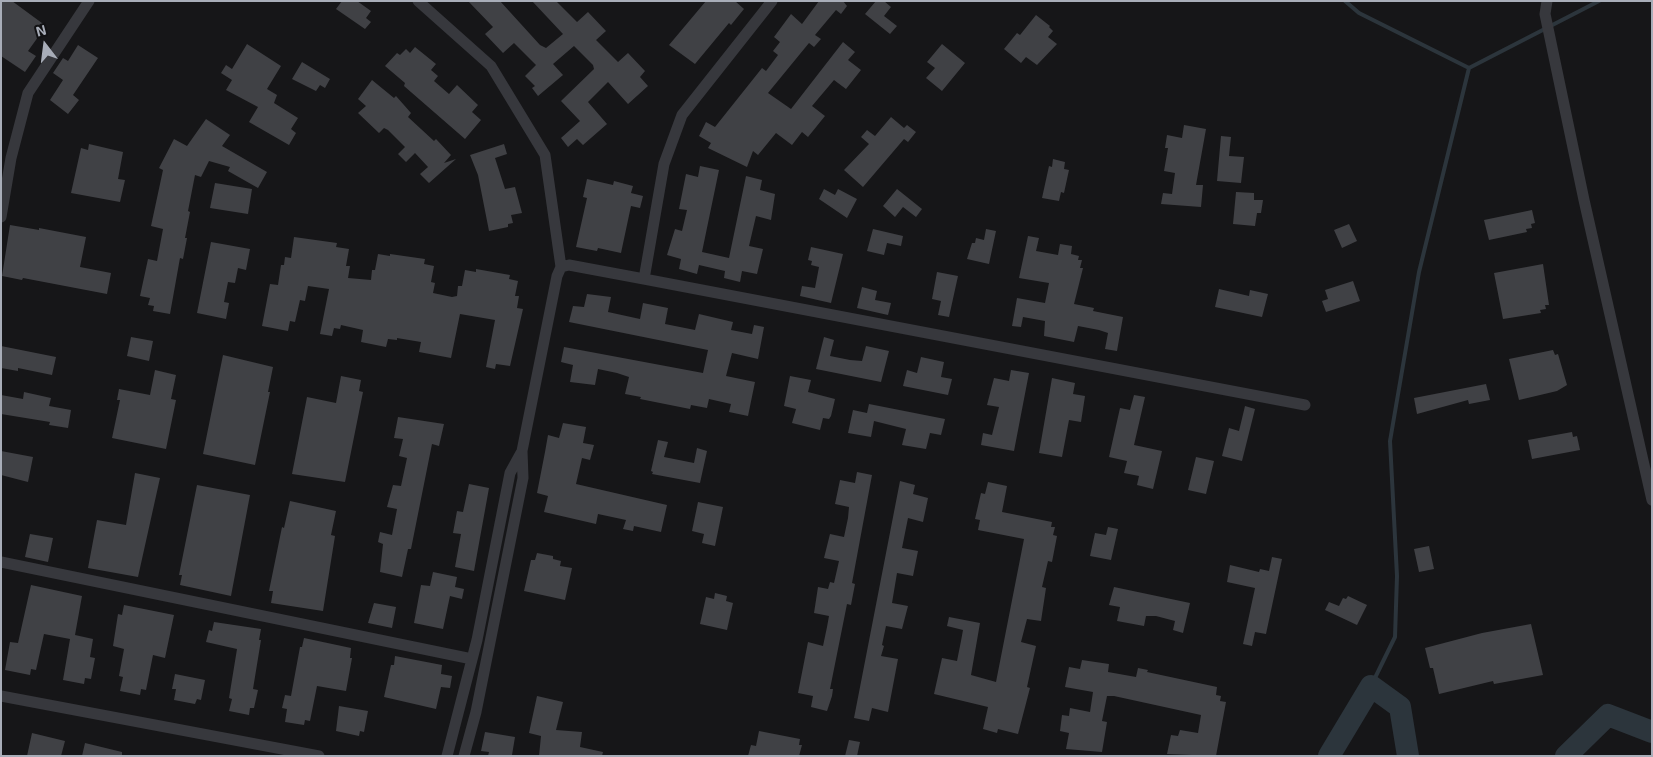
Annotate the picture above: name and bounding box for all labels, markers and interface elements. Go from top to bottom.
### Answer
north arrow [20,20,70,70]
text: N [34,21,48,40]

